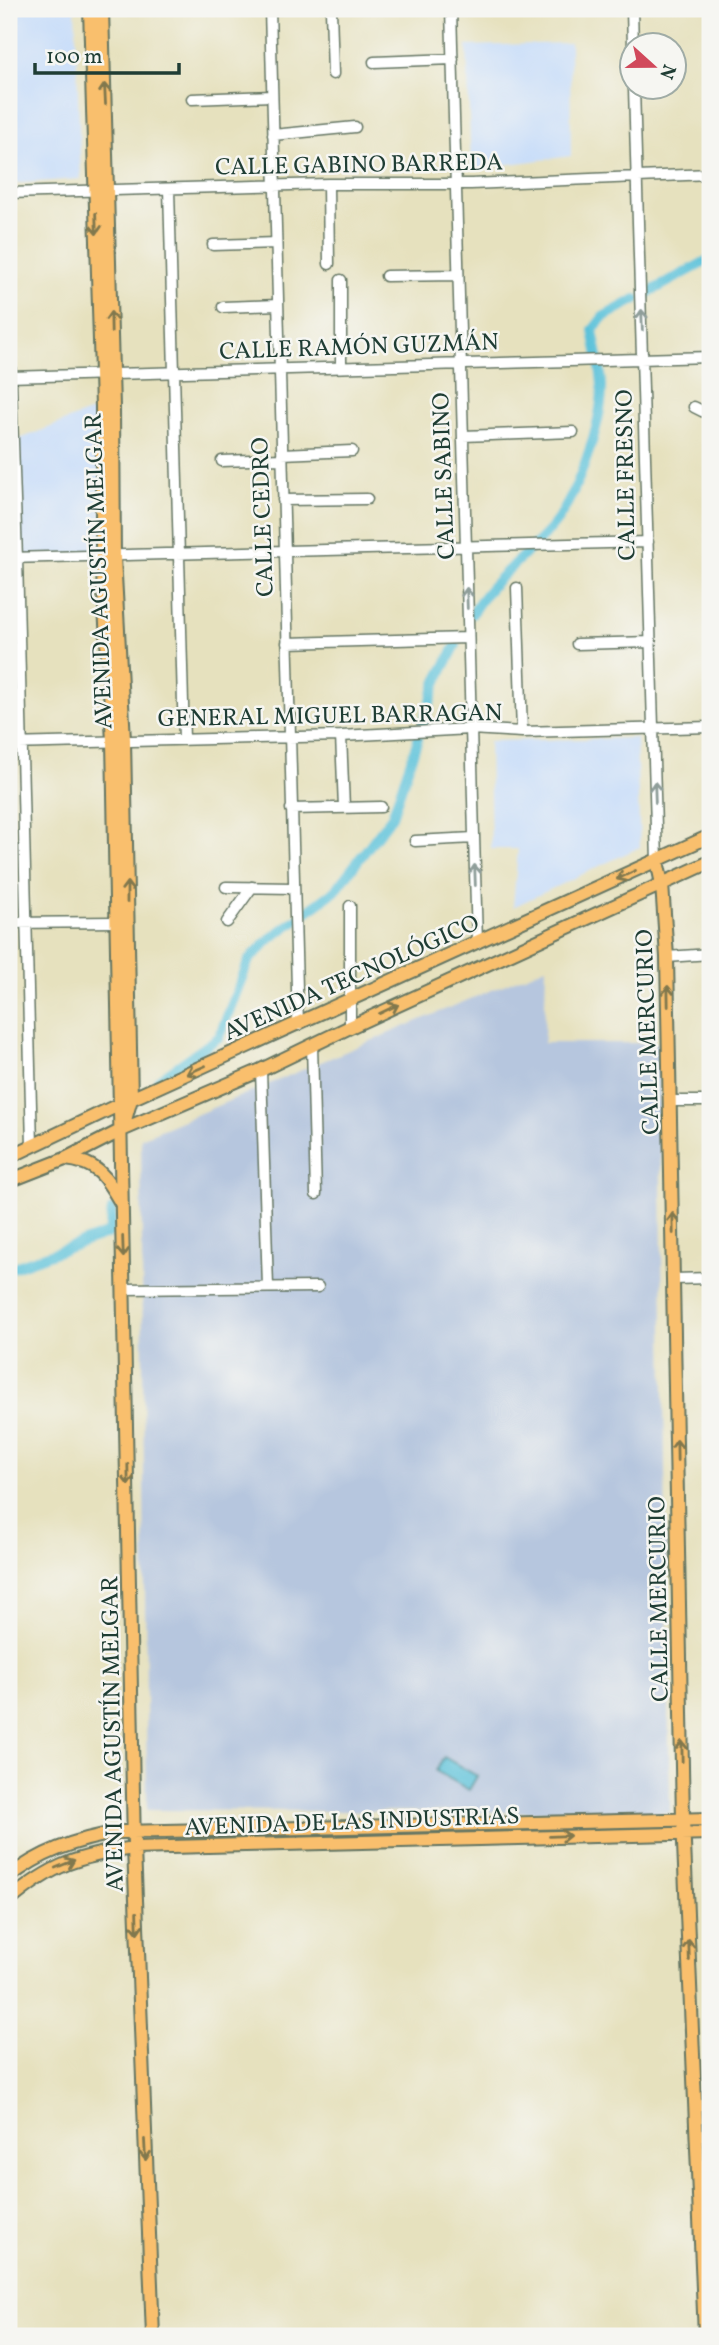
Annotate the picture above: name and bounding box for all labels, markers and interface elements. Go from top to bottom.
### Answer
scale bar [35,32,178,76]
north arrow [618,32,688,102]
text: 100 m [46,43,103,72]
text: N [652,60,682,83]
one-way arrow [98,83,111,106]
street label: CALLE GABINO BARREDA [215,146,503,186]
one-way arrow [89,212,103,235]
one-way arrow [635,309,649,332]
one-way arrow [104,310,118,333]
street label: CALLE RAMÓN GUZMÁN [219,326,500,370]
street label: CALLE FRESNO [609,389,645,561]
street label: CALLE SABINO [425,392,465,560]
street label: AVENIDA AGUSTÍN MELGAR [77,412,123,730]
street label: CALLE CEDRO [244,436,284,597]
one-way arrow [460,587,474,610]
street label: GENERAL MIGUEL BARRAGAN [157,697,503,737]
one-way arrow [648,781,662,804]
one-way arrow [468,863,481,886]
one-way arrow [616,869,637,882]
one-way arrow [120,881,134,904]
street label: AVENIDA TECNOLÓGICO [218,907,485,1051]
street label: CALLE MERCURIO [628,929,670,1135]
one-way arrow [662,984,675,1007]
one-way arrow [377,1002,399,1015]
one-way arrow [185,1064,207,1077]
one-way arrow [667,1212,680,1235]
one-way arrow [116,1236,129,1259]
one-way arrow [670,1439,684,1462]
one-way arrow [121,1463,134,1486]
street label: CALLE MERCURIO [641,1496,679,1702]
street label: AVENIDA AGUSTÍN MELGAR [94,1575,134,1893]
one-way arrow [675,1740,689,1763]
street label: AVENIDA DE LAS INDUSTRIAS [184,1800,520,1846]
one-way arrow [548,1829,571,1843]
one-way arrow [54,1856,76,1869]
one-way arrow [131,1911,144,1934]
one-way arrow [682,1939,695,1962]
one-way arrow [139,2138,152,2161]

